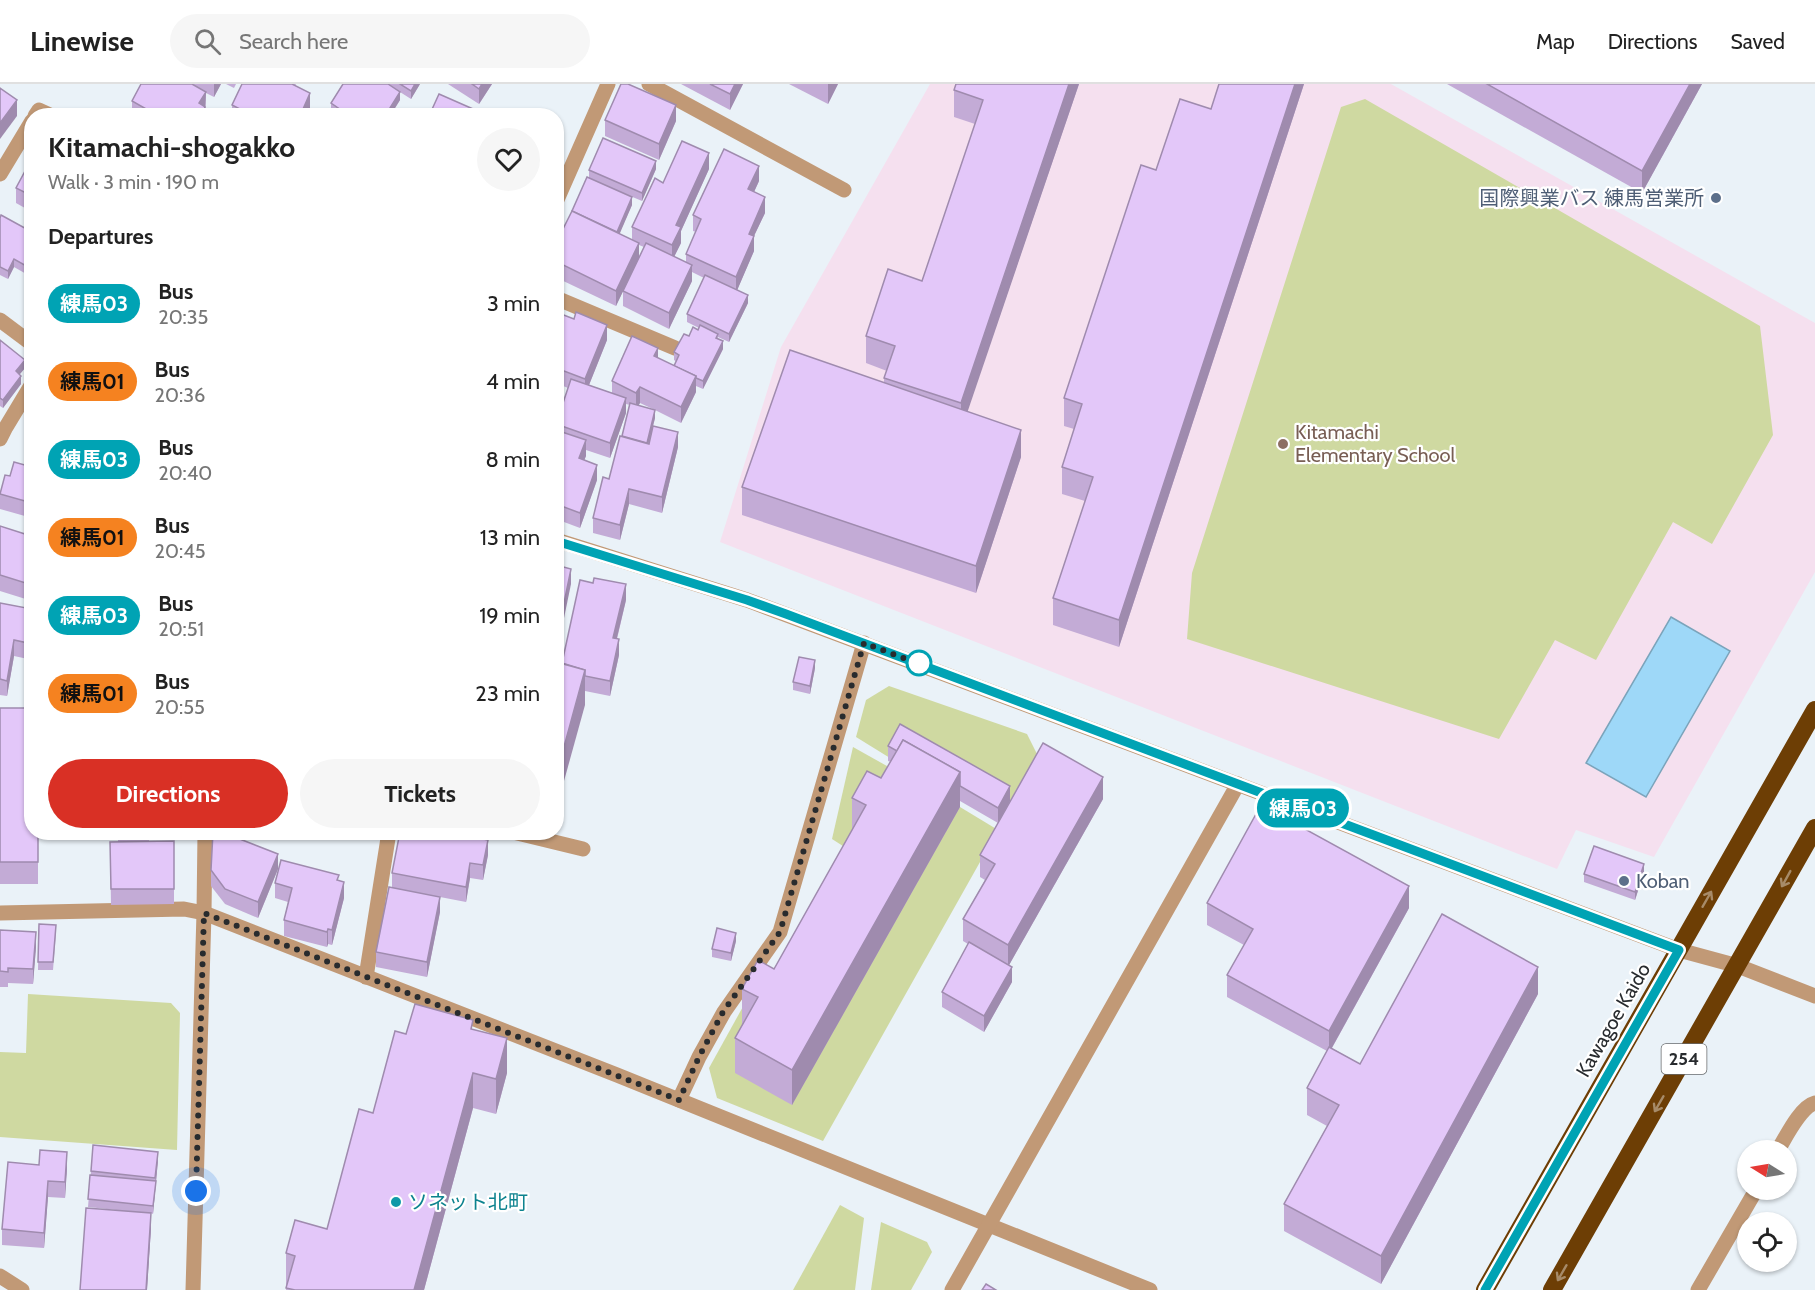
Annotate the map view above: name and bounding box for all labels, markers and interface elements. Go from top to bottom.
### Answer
search box [170,14,590,68]
text: Linewise [30,24,134,58]
icon: search [191,25,224,58]
text: Search here [239,28,348,55]
text: Map [1536,29,1575,54]
text: Directions [1608,29,1697,54]
text: Saved [1730,29,1785,54]
button: heart [477,128,540,191]
text: Kitamachi-shogakko [48,130,295,164]
text: Walk · 3 min · 190 m [48,170,219,194]
place label: 国際興業バス 練馬営業所 [1480,186,1704,210]
marker: 国際興業バス 練馬営業所 [1709,191,1723,205]
text: Departures [48,223,153,250]
text: Bus [158,278,193,305]
text: 3 min [487,290,540,317]
text: 練馬03 [60,291,128,316]
text: 20:35 [158,305,208,329]
text: Bus [155,356,190,383]
text: 4 min [486,368,540,395]
text: 練馬01 [60,369,125,394]
text: 20:36 [155,383,205,407]
place label: Kitamachi Elementary School [1295,420,1456,467]
text: Bus [158,434,193,461]
marker: Kitamachi Elementary School [1276,437,1290,451]
text: 8 min [485,446,540,473]
text: 練馬03 [60,447,128,472]
text: 20:40 [158,461,212,485]
text: Bus [155,512,190,539]
text: 13 min [480,524,540,551]
text: 練馬01 [60,525,125,550]
text: 20:45 [155,539,206,563]
text: Bus [158,590,193,617]
text: 19 min [479,602,540,629]
text: 練馬03 [60,603,128,628]
text: 20:51 [158,617,204,641]
unlabelled marker [906,650,932,676]
text: Bus [155,668,190,695]
text: 23 min [475,680,540,707]
text: 練馬01 [60,681,125,706]
text: 20:55 [155,695,205,719]
button: Directions [48,759,288,828]
button: Tickets [300,759,540,828]
line badge: 練馬03 [1261,788,1345,828]
text: 練馬03 [1269,796,1337,821]
place label: Koban [1636,869,1690,893]
one-way arrow [1780,870,1792,887]
marker: Koban [1617,874,1631,888]
one-way arrow [1702,890,1714,907]
street label: Kawagoe Kaido [1571,959,1655,1081]
road number: 254 [1662,1044,1706,1074]
one-way arrow [1653,1094,1664,1112]
north arrow [1737,1140,1797,1200]
map controls [1737,1140,1797,1272]
your location [181,1176,211,1206]
place label: ソネット北町 [408,1190,528,1214]
marker: ソネット北町 [389,1195,403,1209]
button: locate [1737,1212,1797,1272]
one-way arrow [1556,1264,1568,1281]

